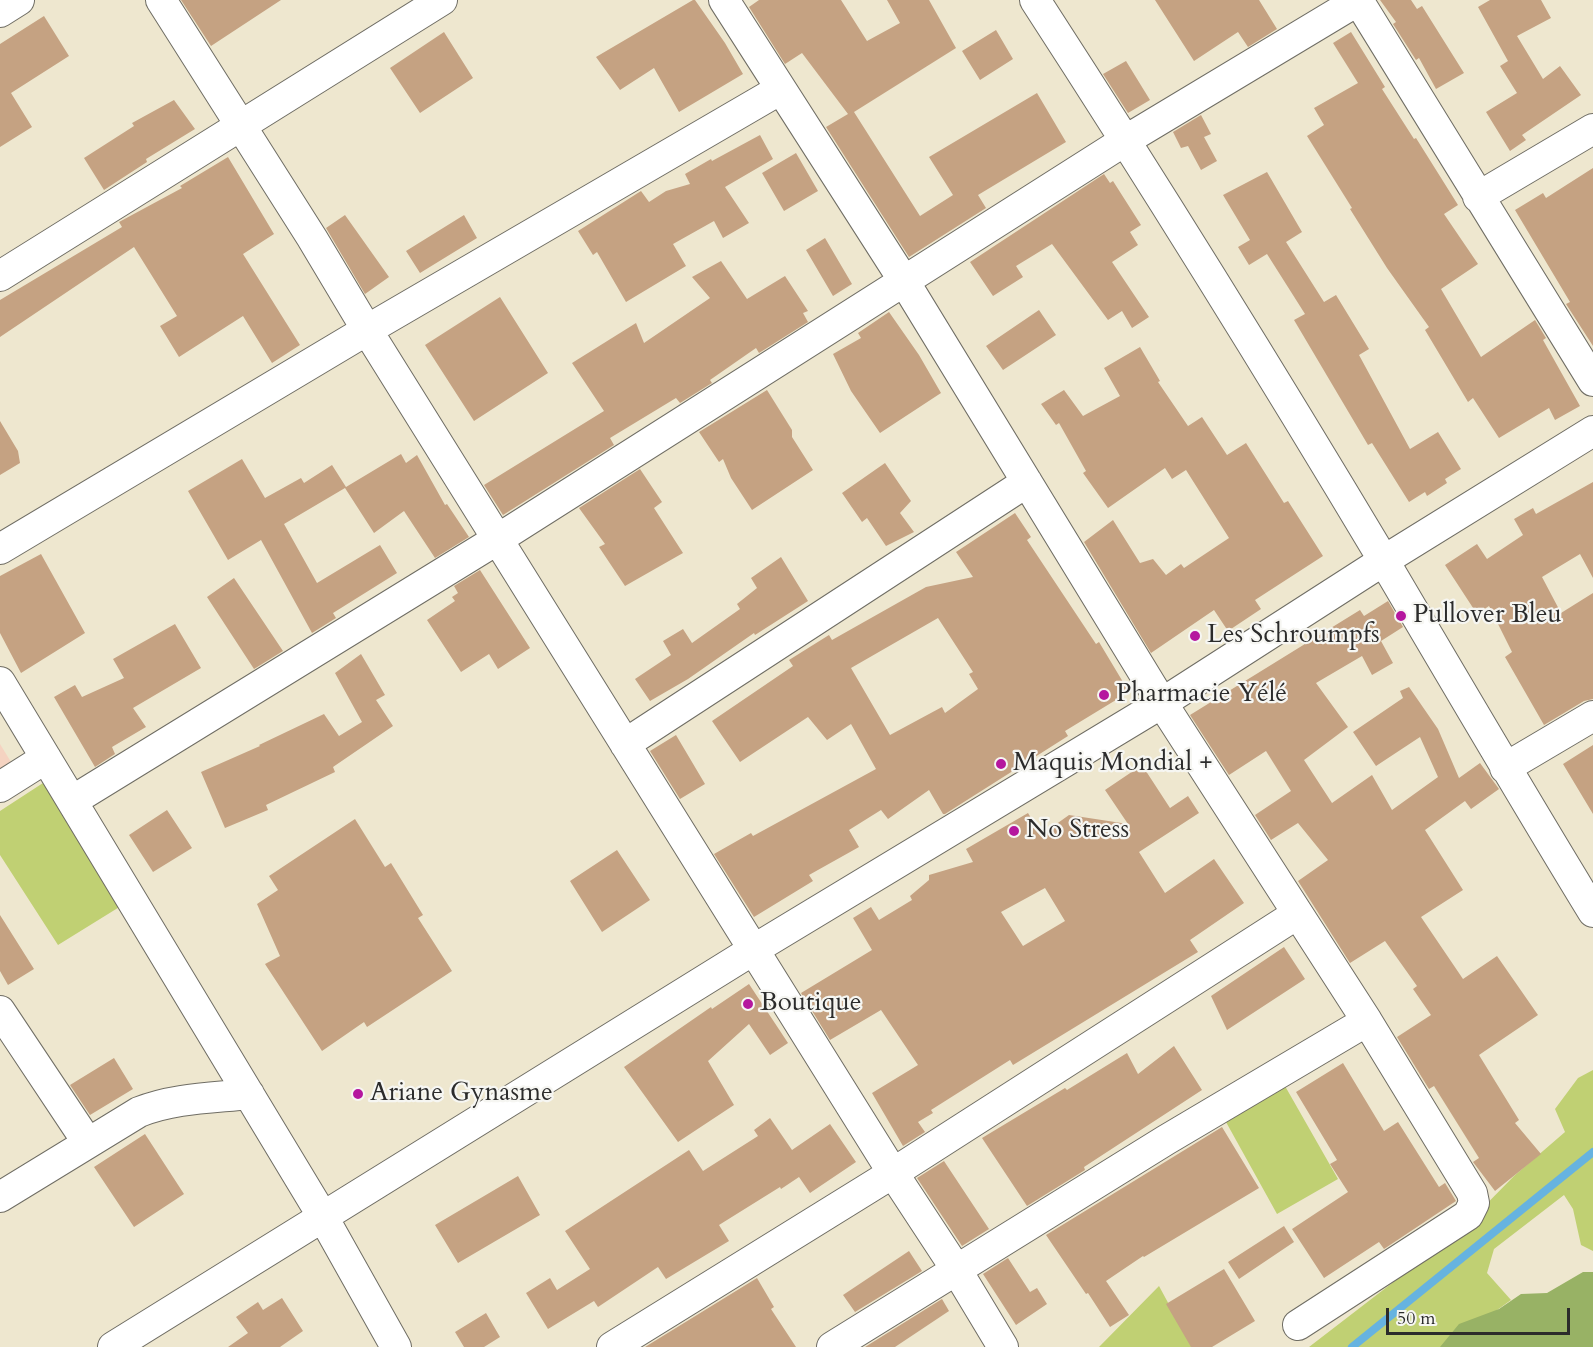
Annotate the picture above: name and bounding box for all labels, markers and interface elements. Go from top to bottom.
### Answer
place label: Pullover Bleu [1413,600,1562,632]
marker: Pullover Bleu [1394,609,1408,623]
place label: Les Schroumpfs [1207,620,1380,652]
marker: Les Schroumpfs [1188,629,1202,643]
place label: Pharmacie Yélé [1116,679,1287,711]
marker: Pharmacie Yélé [1097,688,1111,702]
place label: Maquis Mondial + [1013,748,1213,780]
marker: Maquis Mondial + [994,757,1008,771]
place label: No Stress [1026,815,1129,847]
marker: No Stress [1007,824,1021,838]
place label: Boutique [760,988,862,1020]
marker: Boutique [741,997,755,1011]
place label: Ariane Gynasme [370,1078,553,1110]
marker: Ariane Gynasme [351,1087,365,1101]
scale bar [1389,1296,1574,1334]
text: 50 m [1397,1306,1436,1331]

